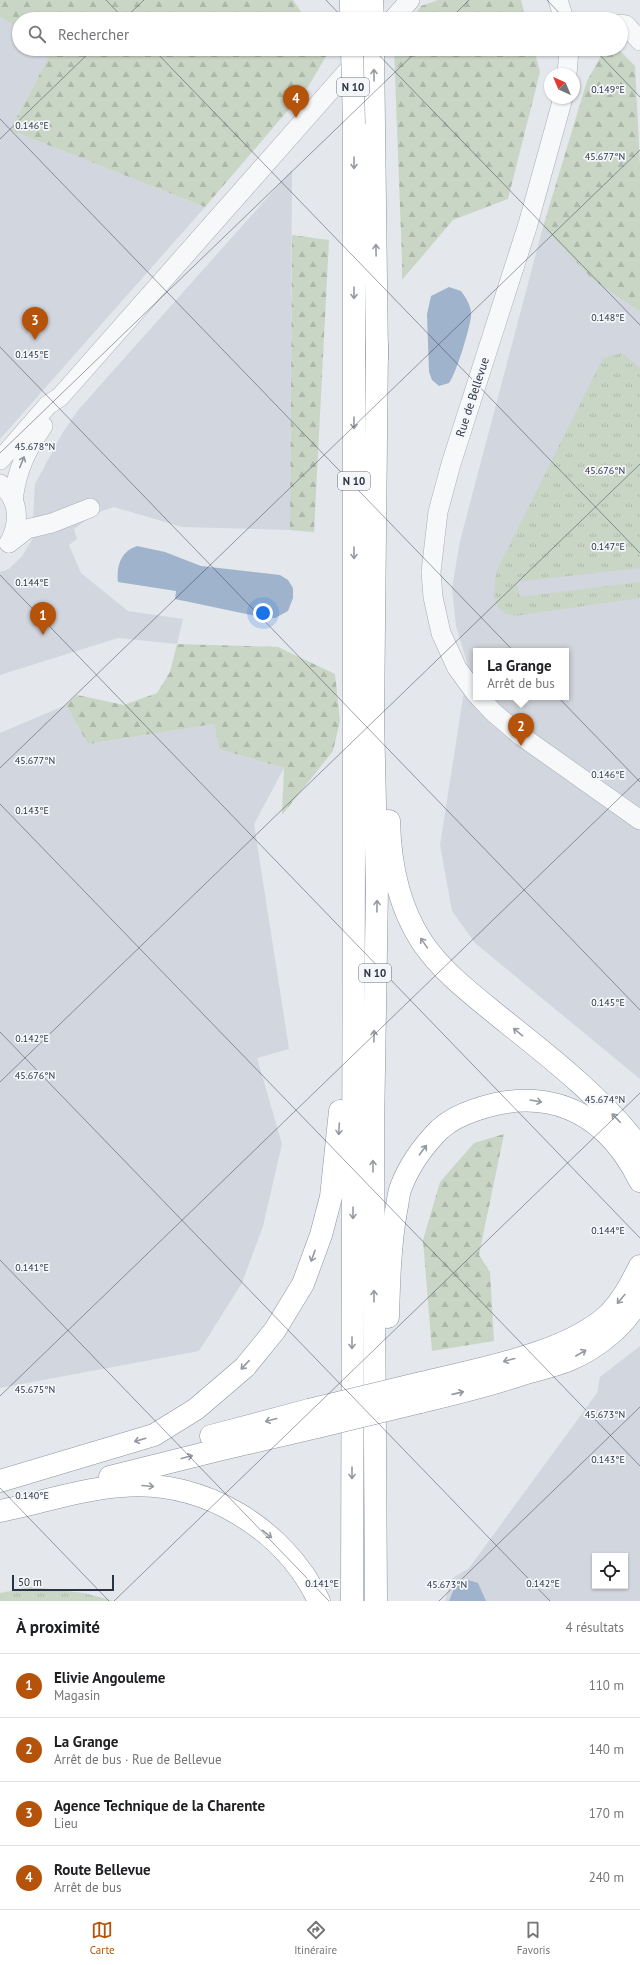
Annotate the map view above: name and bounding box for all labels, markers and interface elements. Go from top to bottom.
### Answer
search box [12,12,628,56]
icon: search [26,23,48,45]
text: Rechercher [58,25,129,44]
north arrow [544,68,580,104]
one-way arrow [370,69,378,82]
road number: N 10 [337,78,369,96]
text: 0.149°E [591,83,625,96]
pin: 4 [283,85,309,118]
text: 0.146°E [15,119,49,132]
text: 45.677°N [585,150,625,163]
one-way arrow [350,156,358,169]
one-way arrow [372,244,380,257]
one-way arrow [350,286,358,299]
pin: 3 [22,307,48,340]
text: 0.148°E [591,311,625,324]
text: 0.145°E [15,348,49,361]
street label: Rue de Bellevue [452,355,492,439]
one-way arrow [350,416,358,429]
text: 45.678°N [15,440,55,453]
one-way arrow [18,456,26,468]
text: 45.676°N [585,464,625,477]
road number: N 10 [338,472,370,490]
text: 0.147°E [591,540,625,553]
one-way arrow [350,546,358,559]
text: 0.144°E [15,576,49,589]
pin: 1 [30,602,56,635]
your location [253,603,273,623]
popup [473,648,569,700]
text: La Grange [487,656,552,675]
text: Arrêt de bus [487,675,555,692]
pin: 2 [508,713,534,746]
text: 45.677°N [15,754,55,767]
text: 0.146°E [591,768,625,781]
text: 0.143°E [15,804,49,817]
one-way arrow [373,900,380,913]
one-way arrow [420,938,428,949]
road number: N 10 [359,964,391,982]
text: 0.145°E [591,996,625,1009]
one-way arrow [513,1028,524,1037]
one-way arrow [371,1030,378,1043]
text: 0.142°E [15,1032,49,1045]
text: 45.676°N [15,1069,55,1082]
text: 45.674°N [585,1093,625,1106]
one-way arrow [529,1097,542,1105]
one-way arrow [611,1113,621,1123]
one-way arrow [335,1122,343,1135]
one-way arrow [419,1145,427,1156]
one-way arrow [369,1160,377,1173]
one-way arrow [349,1206,357,1219]
text: 0.144°E [591,1224,625,1237]
one-way arrow [309,1249,317,1261]
text: 0.141°E [15,1261,49,1274]
one-way arrow [370,1290,378,1303]
one-way arrow [616,1294,625,1305]
one-way arrow [348,1336,356,1349]
one-way arrow [575,1349,587,1357]
one-way arrow [503,1357,516,1364]
one-way arrow [240,1360,250,1370]
text: 45.675°N [15,1383,55,1396]
one-way arrow [451,1389,464,1397]
text: 45.673°N [585,1408,625,1421]
one-way arrow [265,1417,278,1425]
one-way arrow [134,1437,147,1444]
one-way arrow [180,1453,193,1461]
text: 0.143°E [591,1453,625,1466]
one-way arrow [348,1466,356,1479]
one-way arrow [141,1482,154,1489]
text: 0.140°E [15,1489,49,1502]
one-way arrow [261,1529,272,1538]
map controls [592,1553,628,1589]
button: locate [592,1553,628,1589]
scale bar [12,1573,114,1592]
text: 50 m [18,1575,42,1589]
text: 0.141°E [305,1577,339,1590]
text: 0.142°E [526,1577,560,1590]
text: 45.673°N [427,1578,467,1591]
text: À proximité [16,1616,100,1638]
text: 4 résultats [565,1619,624,1636]
text: Elivie Angouleme [54,1668,165,1687]
text: 1 [25,1677,33,1694]
text: 110 m [589,1677,624,1694]
text: Magasin [54,1687,100,1704]
text: La Grange [54,1732,118,1751]
text: 2 [25,1741,33,1758]
text: 140 m [589,1741,624,1758]
text: Arrêt de bus · Rue de Bellevue [54,1751,222,1768]
text: Agence Technique de la Charente [54,1796,265,1815]
text: 3 [25,1805,33,1822]
text: 170 m [589,1805,624,1822]
text: Lieu [54,1815,78,1832]
text: Route Bellevue [54,1860,151,1879]
text: 4 [25,1869,33,1886]
text: 240 m [589,1869,624,1886]
text: Arrêt de bus [54,1879,122,1896]
tab: Carte [90,1919,115,1957]
tab: Itinéraire [294,1919,337,1957]
tab: Favoris [517,1919,550,1957]

